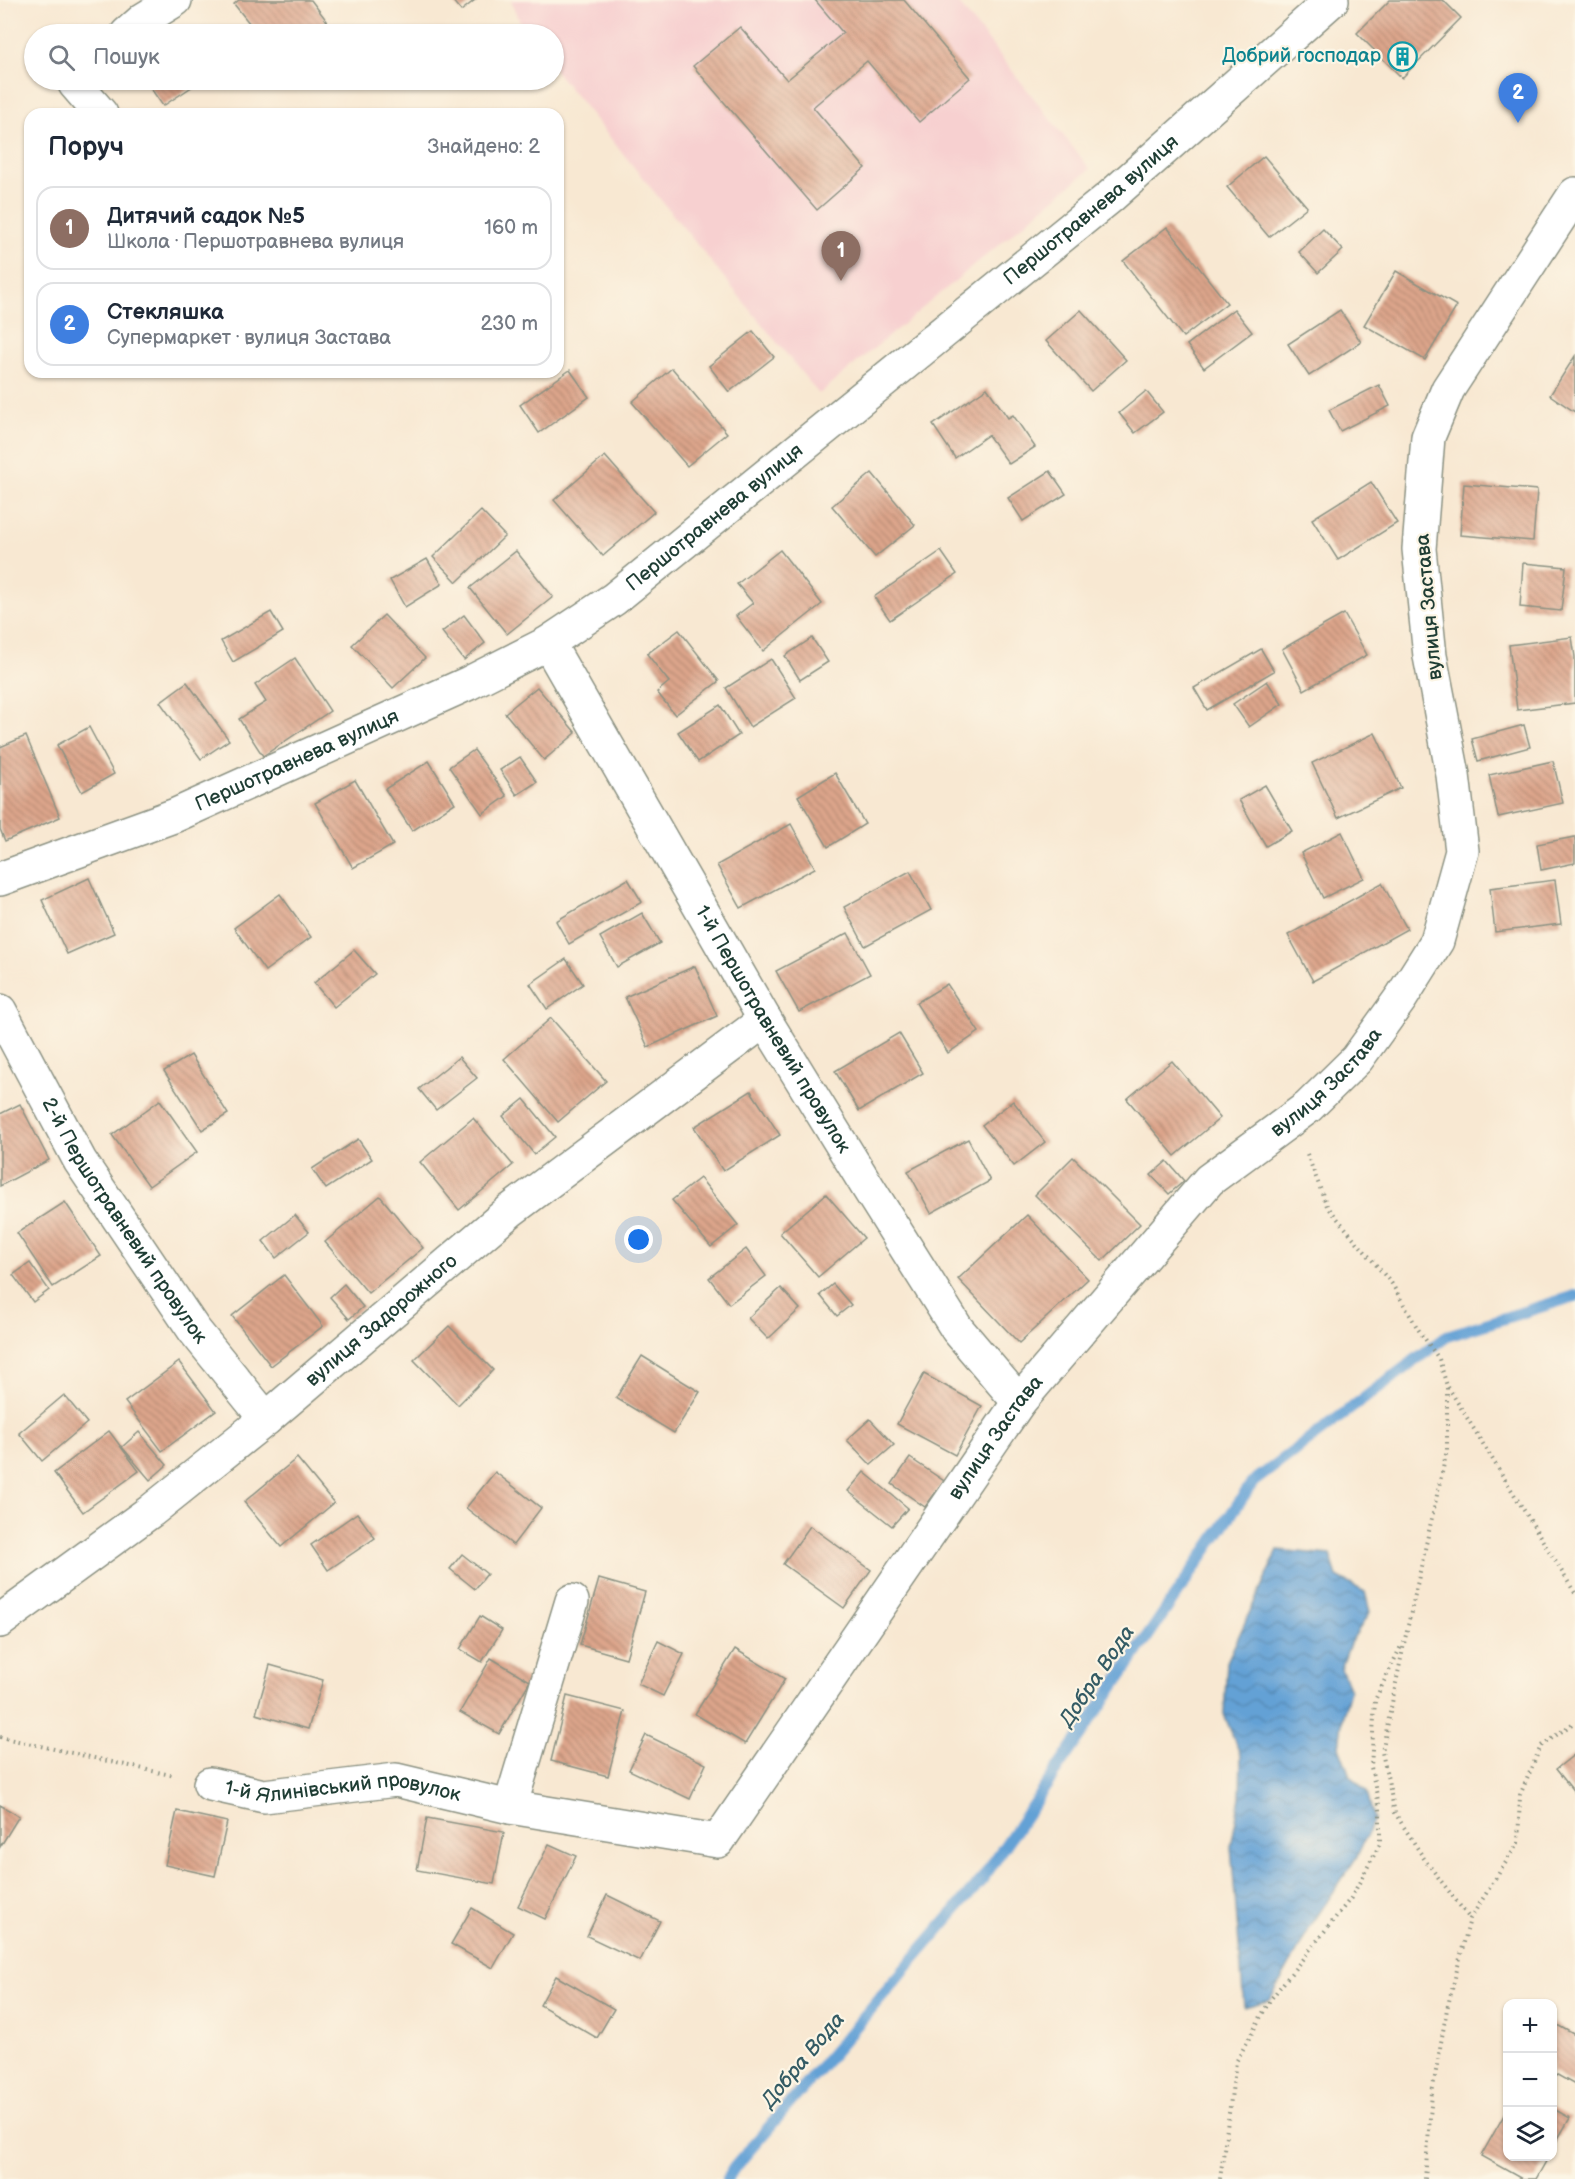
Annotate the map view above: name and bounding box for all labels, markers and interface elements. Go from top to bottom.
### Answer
search box [24,24,564,90]
building icon: Добрий господар [1386,40,1418,72]
icon: search [45,41,78,74]
text: Пошук [93,44,160,71]
place label: Добрий господар [1222,44,1382,68]
pin: 2 [1498,74,1538,123]
street label: Першотравнева вулиця [999,130,1183,290]
text: Поруч [48,132,124,163]
text: Знайдено: 2 [427,135,540,159]
text: Дитячий садок №5 [107,203,305,230]
text: 1 [65,216,74,240]
text: 160 m [484,216,538,240]
text: Школа · Першотравнева вулиця [107,230,404,254]
pin: 1 [822,232,860,281]
text: Стекляшка [107,299,224,326]
text: 2 [64,312,75,336]
text: 230 m [481,312,538,336]
text: Супермаркет · вулиця Застава [107,326,391,350]
street label: Першотравнева вулиця [621,439,808,596]
street label: вулиця Застава [1411,533,1447,681]
street label: Першотравнева вулиця [191,704,403,817]
street label: 1-й Першотравневий провулок [690,901,856,1158]
street label: вулиця Застава [1266,1023,1387,1142]
street label: 2-й Першотравневий провулок [36,1094,213,1349]
your location [624,1225,653,1254]
street label: вулиця Задорожного [301,1249,462,1392]
street label: вулиця Застава [944,1371,1048,1504]
water label: Добра Вода [1053,1621,1140,1733]
street label: 1-й Ялинівський провулок [222,1768,464,1809]
map controls [1503,1999,1557,2161]
button: + [1503,1999,1557,2053]
water label: Добра Вода [755,2007,850,2114]
button: − [1503,2053,1557,2107]
button: layers [1503,2107,1557,2161]

